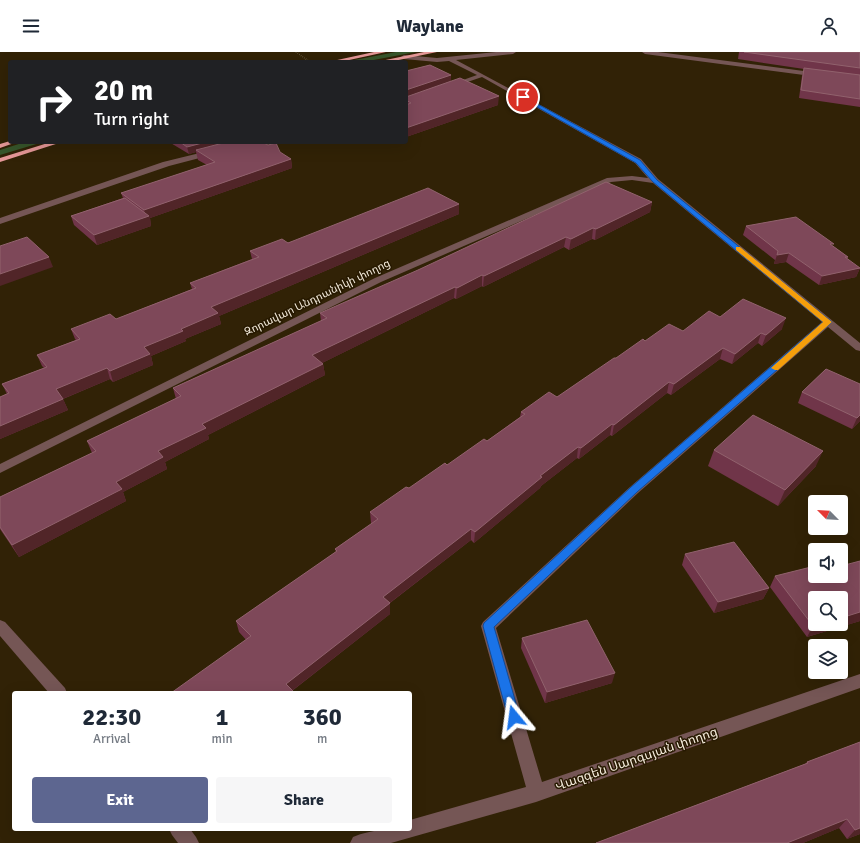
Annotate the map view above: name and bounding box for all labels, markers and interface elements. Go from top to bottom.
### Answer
icon: menu [20,15,42,37]
text: Waylane [396,15,464,37]
icon: person [818,15,840,37]
text: 20 m [94,74,153,108]
icon: right [28,76,80,128]
pin [506,80,540,114]
icon: arrive [512,86,534,108]
text: Turn right [94,108,169,130]
street label: Զորավար Անդրանիկի փողոց [242,256,392,339]
north arrow [808,495,848,535]
map controls [808,495,848,679]
button: sound [808,543,848,583]
button: search [808,591,848,631]
button: layers [808,639,848,679]
position arrow [493,696,535,738]
text: 22:30 [82,702,141,732]
text: 1 [216,702,228,732]
text: 360 [303,702,342,732]
street label: Վազգեն Սարգսյան փողոց [553,724,720,794]
text: Arrival [93,731,130,747]
text: min [212,731,233,747]
text: m [317,731,327,747]
button: Exit [32,777,208,823]
button: Share [216,777,392,823]

